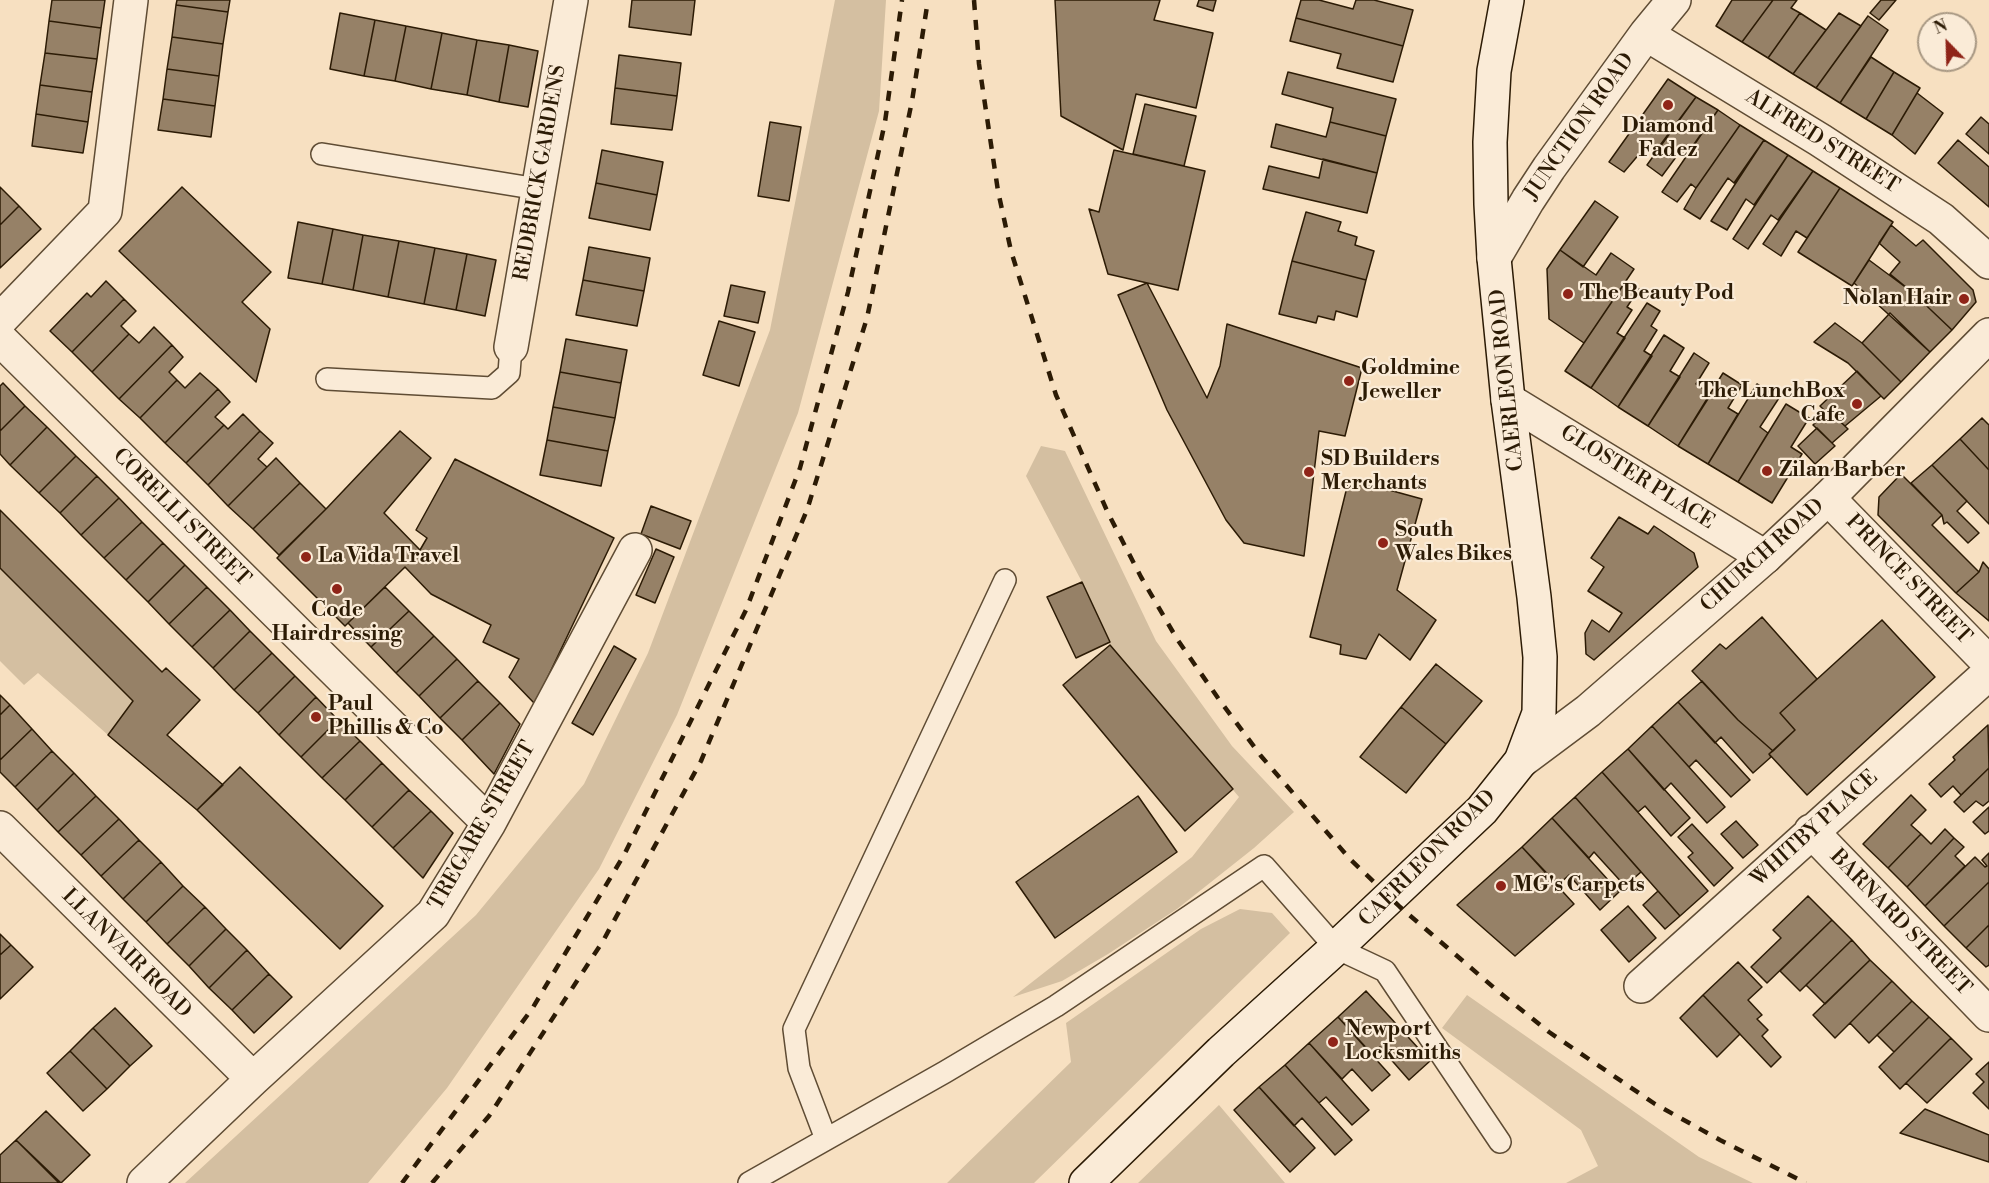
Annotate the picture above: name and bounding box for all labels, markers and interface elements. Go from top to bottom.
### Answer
north arrow [1917,12,1977,72]
text: N [1931,16,1950,39]
street label: JUNCTION ROAD [1520,48,1640,206]
street label: REDBRICK GARDENS [510,63,572,283]
street label: ALFRED STREET [1740,85,1904,199]
marker: Diamond Fadez [1661,98,1675,112]
place label: Diamond Fadez [1622,114,1714,164]
place label: The Beauty Pod [1580,281,1734,307]
place label: Nolan Hair [1843,286,1952,312]
marker: The Beauty Pod [1561,287,1575,301]
street label: CAERLEON ROAD [1486,288,1530,472]
marker: Nolan Hair [1957,292,1971,306]
place label: Goldmine Jeweller [1361,356,1460,406]
marker: Goldmine Jeweller [1342,374,1356,388]
place label: The LunchBox Cafe [1699,379,1845,429]
marker: The LunchBox Cafe [1850,397,1864,411]
street label: GLOSTER PLACE [1555,420,1719,536]
street label: CORELLI STREET [107,444,255,592]
place label: SD Builders Merchants [1321,447,1439,497]
place label: Zilan Barber [1779,458,1906,484]
marker: Zilan Barber [1760,464,1774,478]
marker: SD Builders Merchants [1302,465,1316,479]
street label: CHURCH ROAD [1696,494,1830,618]
street label: PRINCE STREET [1840,510,1976,650]
place label: South Wales Bikes [1395,518,1512,568]
marker: South Wales Bikes [1376,536,1390,550]
place label: La Vida Travel [318,544,459,570]
marker: La Vida Travel [299,550,313,564]
marker: Code Hairdressing [330,582,344,596]
place label: Code Hairdressing [272,598,402,648]
place label: Paul Phillis & Co [328,692,443,742]
marker: Paul Phillis & Co [309,710,323,724]
street label: TREGARE STREET [424,737,542,915]
street label: WHITBY PLACE [1746,766,1884,892]
street label: CAERLEON ROAD [1354,785,1502,933]
street label: BARNARD STREET [1824,845,1976,1001]
place label: MG's Carpets [1513,873,1645,899]
marker: MG's Carpets [1494,879,1508,893]
street label: LLANVAIR ROAD [56,884,196,1024]
place label: Newport Locksmiths [1345,1017,1461,1067]
marker: Newport Locksmiths [1326,1035,1340,1049]

